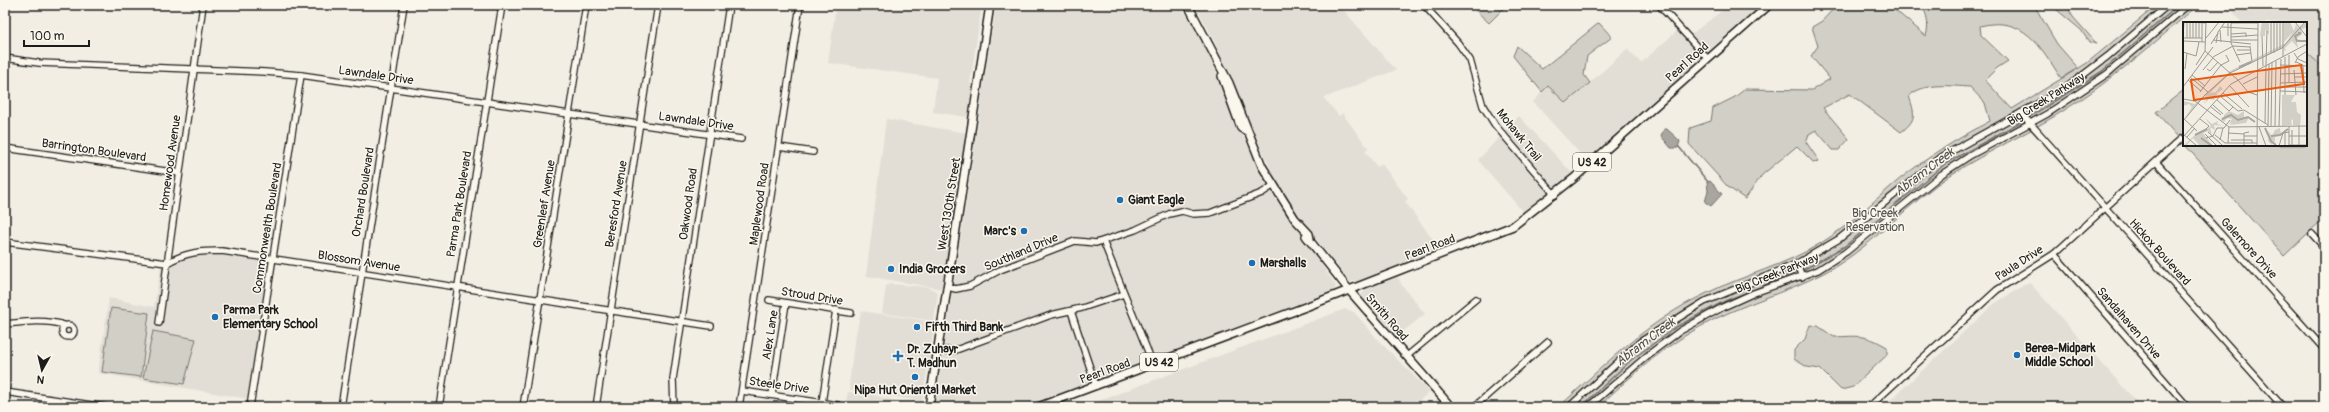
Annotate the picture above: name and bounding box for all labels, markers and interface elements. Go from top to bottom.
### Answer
scale bar [24,22,89,48]
inset map [2183,22,2307,146]
text: 100 m [30,29,65,44]
street label: Pearl Road [1663,39,1712,86]
street label: Lawndale Drive [337,63,415,88]
street label: Big Creek Parkway [2005,70,2088,129]
street label: Mohawk Trail [1493,106,1544,165]
street label: Lawndale Drive [657,109,735,134]
street label: Homewood Avenue [156,114,185,212]
street label: Barrington Boulevard [41,136,147,165]
water label: Abram Creek [1892,143,1959,199]
street label: Orchard Boulevard [349,146,378,238]
street label: Parma Park Boulevard [444,150,475,258]
road number: US 42 [1573,153,1611,171]
street label: West 130th Street [935,156,964,252]
street label: Greenleaf Avenue [530,159,559,249]
street label: Beresford Avenue [602,159,631,249]
street label: Commonwealth Boulevard [250,161,285,295]
street label: Maplewood Road [746,162,773,246]
street label: Oakwood Road [676,167,701,241]
place label: Giant Eagle [1128,193,1185,208]
marker: Giant Eagle [1115,195,1125,205]
park label: Big Creek Reservation [1845,206,1905,235]
street label: Galemore Drive [2217,215,2280,282]
street label: Hickox Boulevard [2126,216,2194,289]
place label: Marc's [984,224,1017,239]
marker: Marc's [1019,226,1029,236]
street label: Southland Drive [982,230,1061,275]
street label: Pearl Road [1403,231,1458,264]
street label: Paula Drive [1992,242,2046,284]
street label: Blossom Avenue [317,248,401,275]
street label: Big Creek Parkway [1733,250,1821,297]
place label: Marshalls [1260,256,1307,271]
marker: Marshalls [1247,258,1257,268]
place label: India Grocers [899,262,966,277]
marker: India Grocers [886,264,896,274]
street label: Stroud Drive [780,284,844,309]
street label: Sandalhaven Drive [2093,284,2164,363]
street label: Smith Road [1362,291,1411,344]
place label: Parma Park Elementary School [223,303,318,332]
street label: Alex Lane [759,309,782,361]
marker: Parma Park Elementary School [210,312,220,322]
water label: Abram Creek [1613,313,1680,369]
place label: Fifth Third Bank [925,320,1004,335]
marker: Fifth Third Bank [912,322,922,332]
place label: Berea-Midpark Middle School [2025,341,2097,370]
place label: Dr. Zuhayr T. Madhun [906,342,959,371]
north arrow [22,350,62,390]
marker: Dr. Zuhayr T. Madhun [892,350,904,362]
marker: Berea-Midpark Middle School [2012,350,2022,360]
road number: US 42 [1140,353,1178,371]
street label: Pearl Road [1078,355,1133,388]
text: N [36,372,45,386]
marker: Nipa Hut Oriental Market [910,372,920,382]
street label: Steele Drive [748,374,810,397]
place label: Nipa Hut Oriental Market [854,383,977,398]

